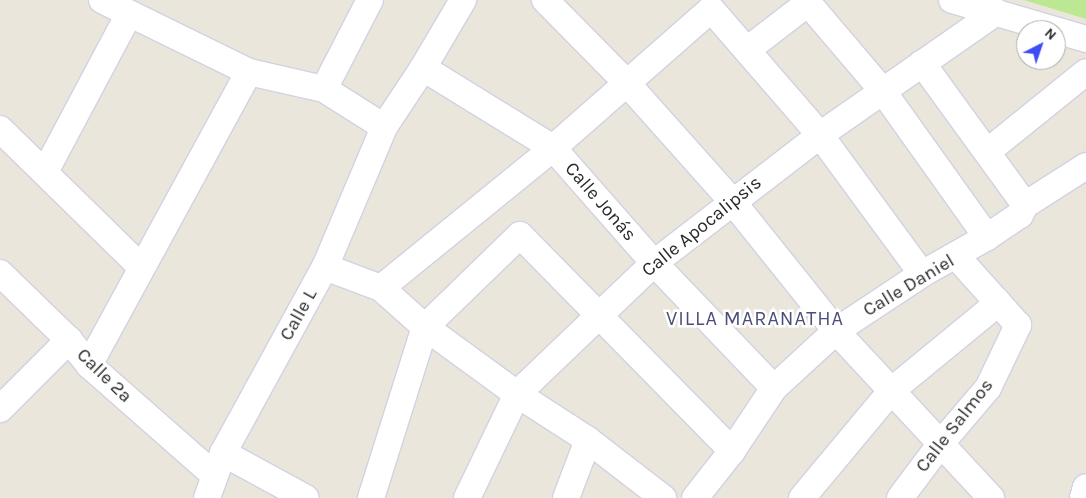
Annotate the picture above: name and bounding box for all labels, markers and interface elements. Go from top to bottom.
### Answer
north arrow [1016,20,1066,70]
text: N [1041,24,1060,44]
street label: Calle Jonás [560,158,640,246]
street label: Calle Apocalipsis [638,172,766,282]
street label: Calle Daniel [859,250,959,322]
street label: Calle L [275,285,323,345]
district label: VILLA MARANATHA [664,306,846,330]
street label: Calle 2ª [71,344,137,408]
street label: Calle Salmos [911,375,999,477]

